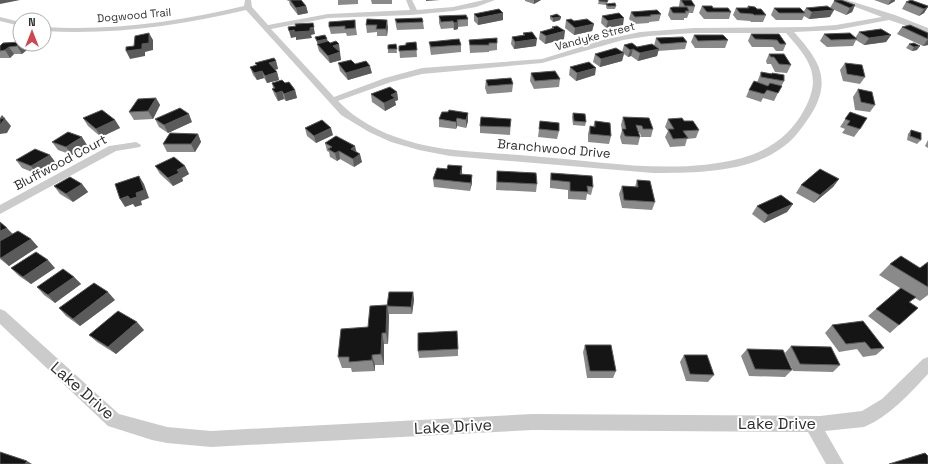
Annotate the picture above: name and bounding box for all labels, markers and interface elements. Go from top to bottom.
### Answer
street label: Dogwood Trail [96,5,172,25]
north arrow [12,12,52,52]
text: N [28,15,36,29]
street label: Vandyke Street [554,19,636,53]
street label: Bluffwood Court [11,131,110,194]
street label: Branchwood Drive [497,135,611,162]
street label: Lake Drive [46,357,119,424]
street label: Lake Drive [738,413,816,434]
street label: Lake Drive [414,414,493,439]

